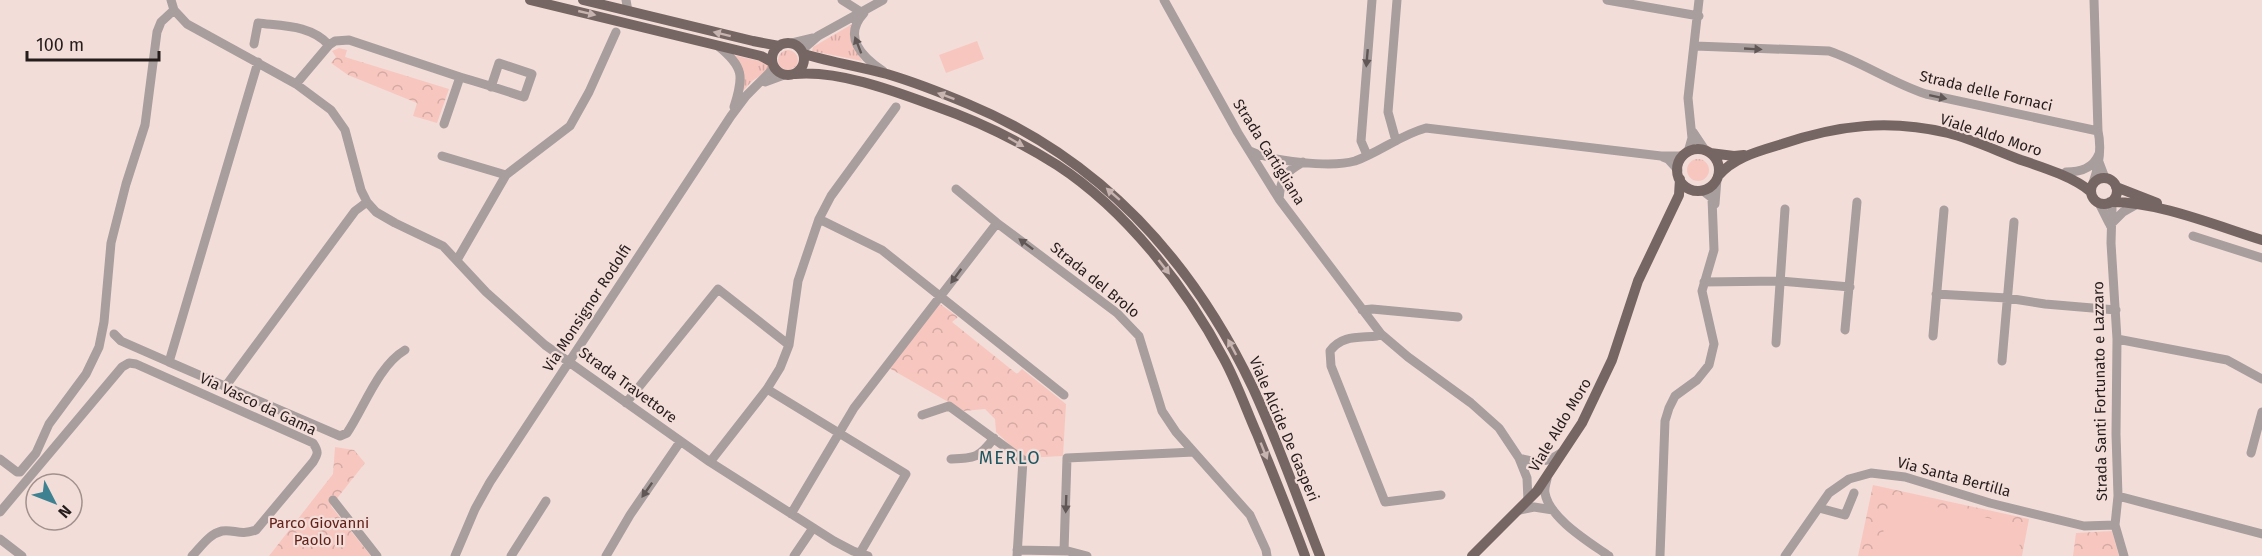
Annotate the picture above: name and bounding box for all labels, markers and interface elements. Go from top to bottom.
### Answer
one-way arrow [577,9,596,19]
scale bar [27,24,159,62]
one-way arrow [713,28,731,38]
text: 100 m [36,34,84,56]
one-way arrow [853,36,863,54]
one-way arrow [1744,44,1763,53]
one-way arrow [1362,49,1372,68]
street label: Strada delle Fornaci [1918,67,2054,115]
one-way arrow [937,90,955,100]
one-way arrow [1929,93,1948,102]
street label: Strada Cartigliana [1229,96,1309,208]
street label: Viale Aldo Moro [1938,110,2044,160]
one-way arrow [1008,137,1025,147]
one-way arrow [1106,188,1121,201]
one-way arrow [1019,238,1034,250]
street label: Strada del Brolo [1047,238,1143,322]
street label: Via Monsignor Rodolfi [539,241,635,375]
one-way arrow [1157,260,1169,275]
one-way arrow [950,269,962,284]
street label: Strada Santi Fortunato e Lazzaro [2089,281,2111,501]
one-way arrow [1227,339,1237,356]
street label: Strada Travettore [575,343,681,427]
street label: Viale Alcide De Gasperi [1245,354,1323,504]
street label: Via Vasco da Gama [197,369,319,439]
street label: Viale Aldo Moro [1525,375,1595,475]
one-way arrow [1259,443,1269,461]
district label: MERLO [979,447,1041,469]
street label: Via Santa Bertilla [1895,453,2013,501]
north arrow [24,472,84,532]
one-way arrow [642,482,653,498]
one-way arrow [1061,495,1070,514]
text: N [54,501,75,522]
park label: Parco Giovanni Paolo II [269,514,369,549]

